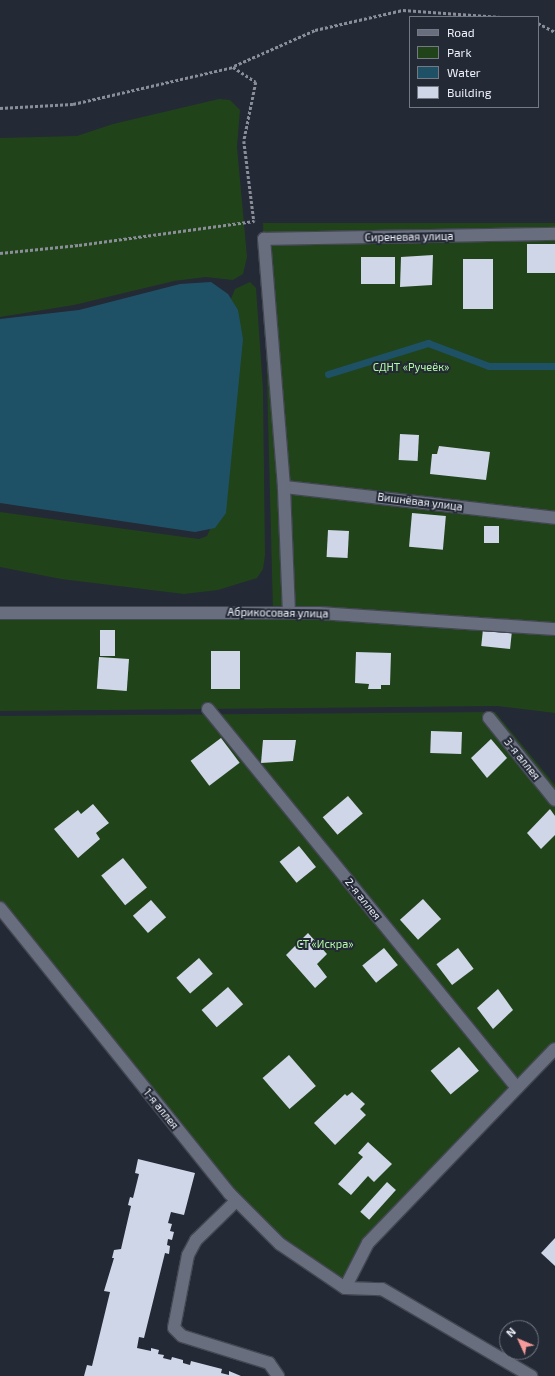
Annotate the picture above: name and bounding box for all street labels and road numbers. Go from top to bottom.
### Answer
street label: Сиреневая улица [365,230,453,244]
street label: Вишнёвая улица [377,490,463,514]
street label: Абрикосовая улица [227,606,329,620]
street label: 3-я аллея [501,735,543,783]
street label: 2-я аллея [342,875,384,923]
street label: 1-я аллея [141,1086,181,1132]

